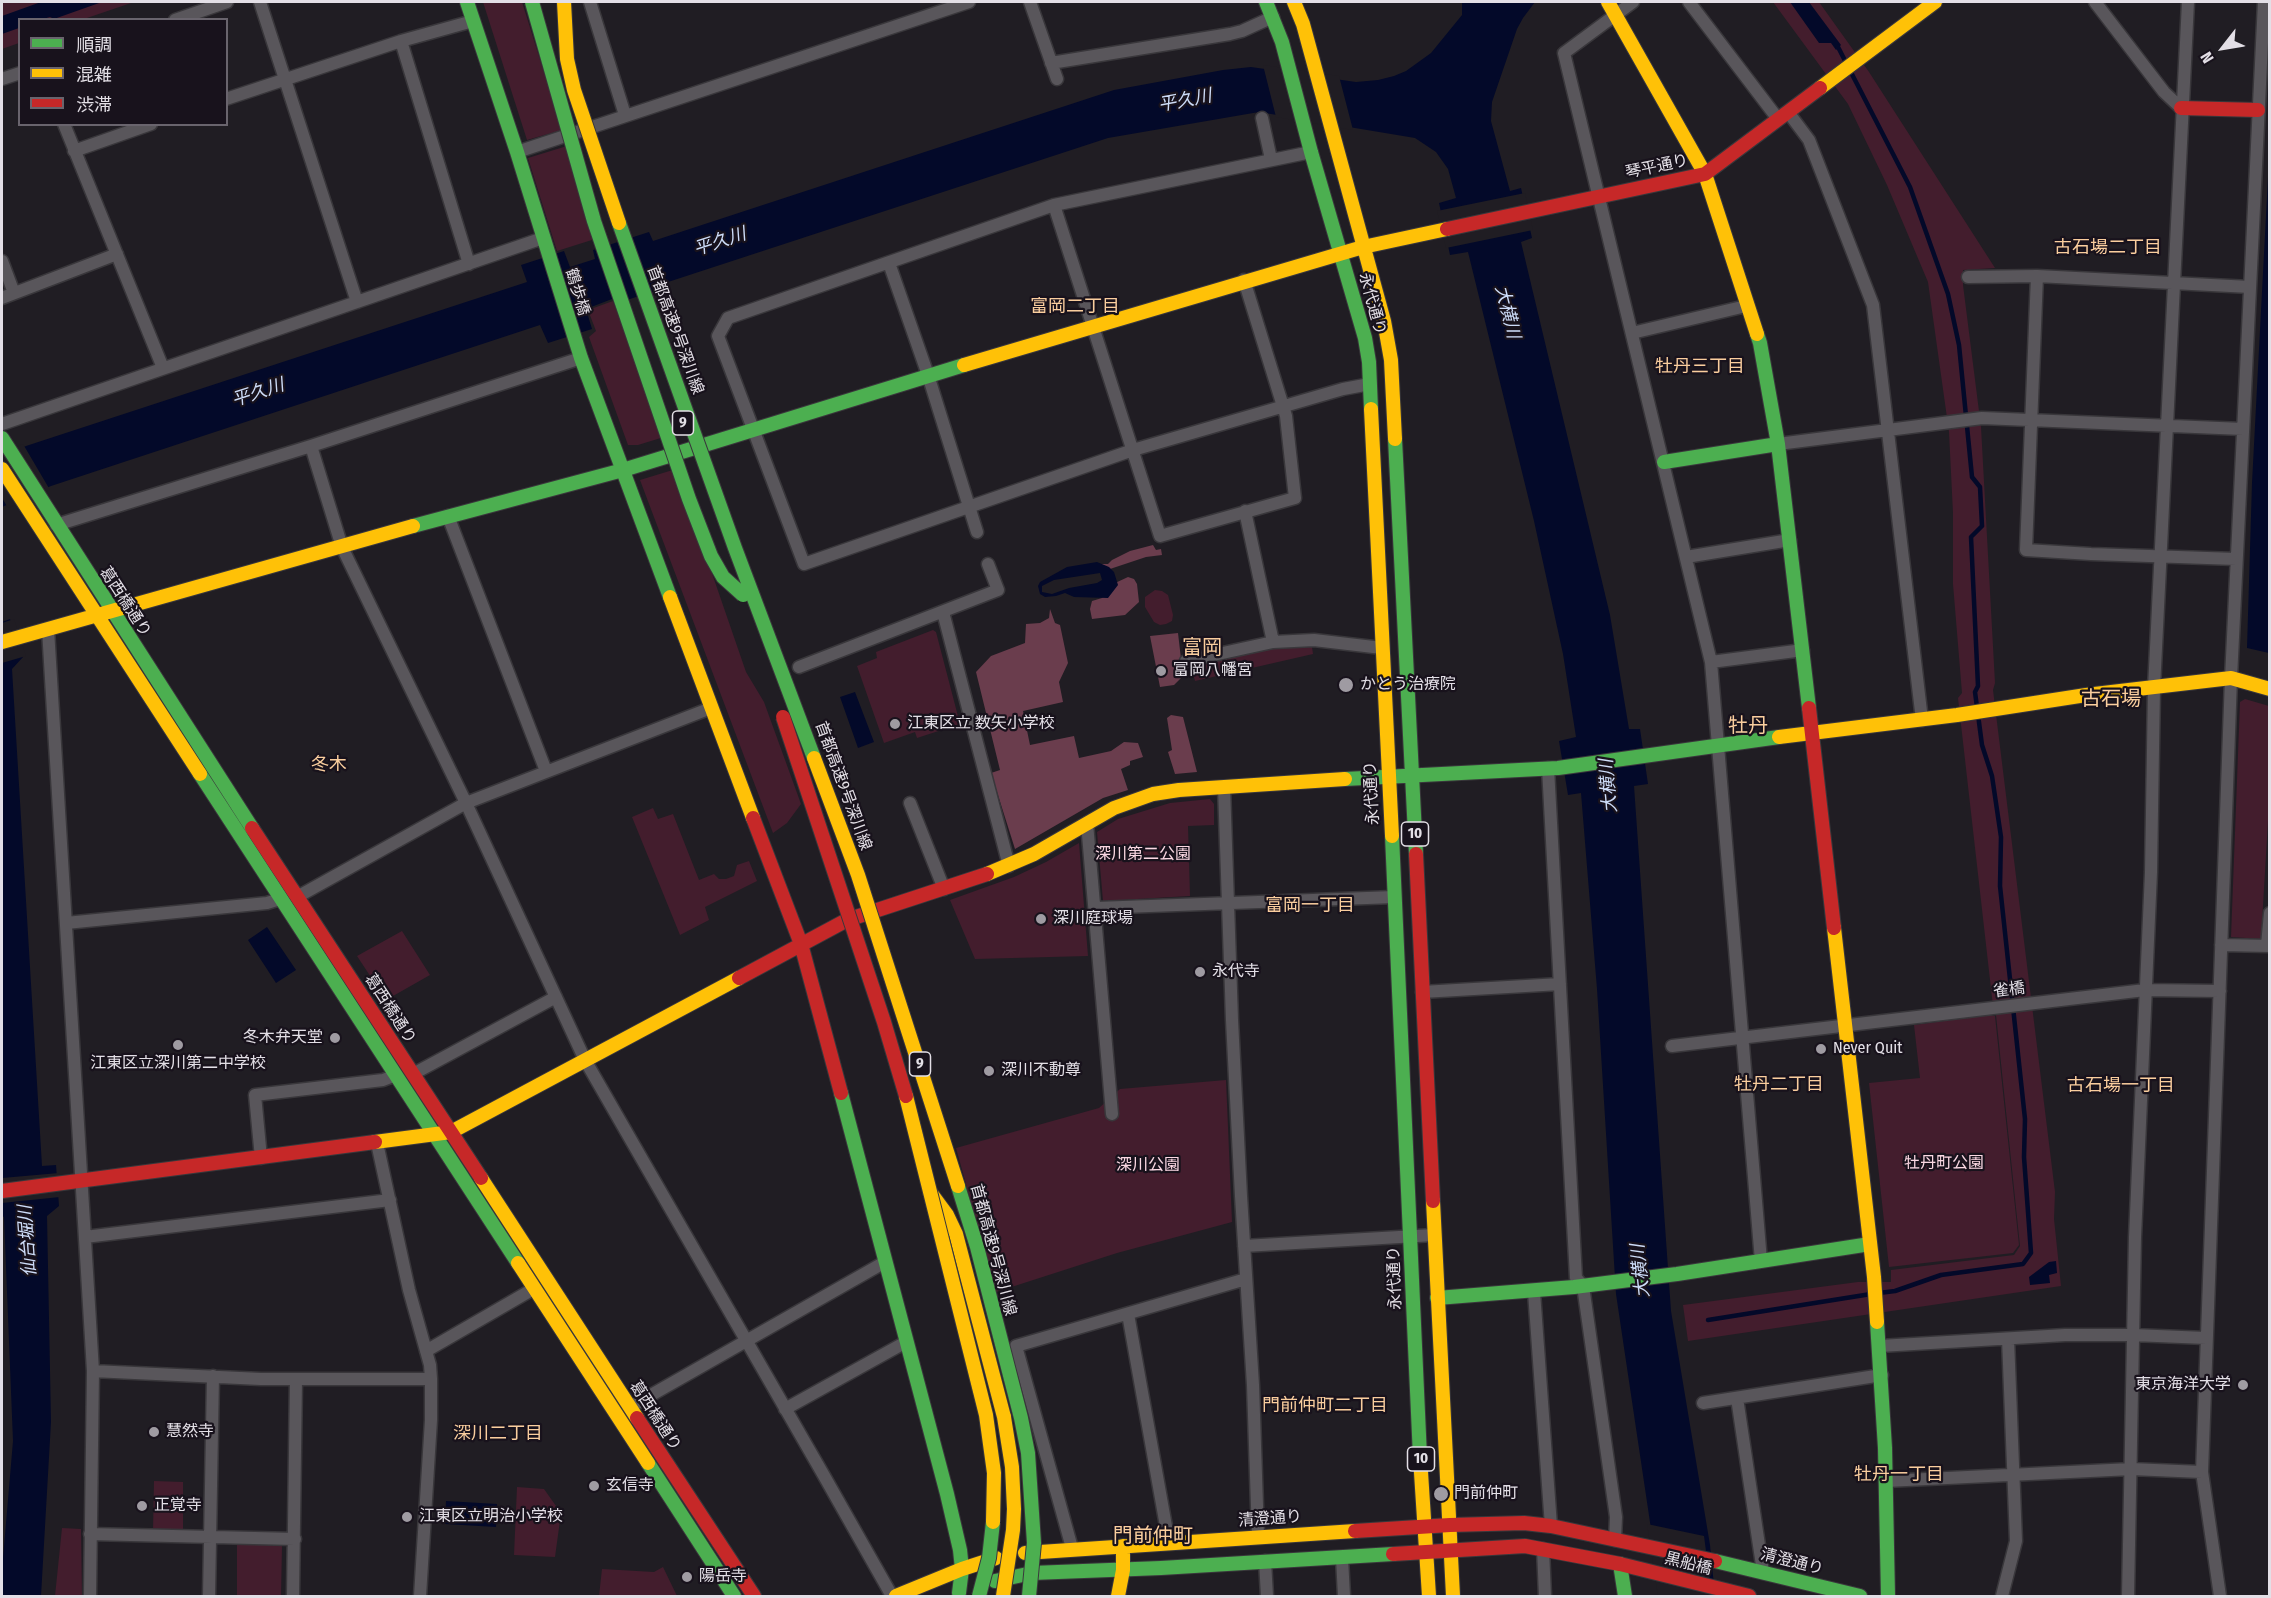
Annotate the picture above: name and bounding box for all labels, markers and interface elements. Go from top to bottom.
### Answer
legend [18,18,228,126]
north arrow [2193,18,2253,78]
text: 順調 [76,34,112,56]
text: N [2197,49,2218,67]
text: 混雑 [76,64,112,86]
water label: 平久川 [1156,85,1214,117]
text: 渋滞 [76,94,112,116]
street label: 琴平通り [1624,151,1690,183]
water label: 平久川 [691,223,749,261]
district label: 古石場二丁目 [2054,237,2162,259]
street label: 首都高速9号深川線 [643,263,707,397]
street label: 鶴歩橋 [561,266,593,318]
street label: 永代通り [1354,271,1390,337]
water label: 大横川 [1490,283,1524,341]
district label: 富岡二丁目 [1030,296,1120,318]
district label: 牡丹三丁目 [1655,356,1745,378]
water label: 平久川 [229,374,287,412]
road number: 9 [672,411,694,435]
street label: 葛西橋通り [95,563,155,641]
district label: 富岡 [1182,636,1222,660]
place label: 富岡八幡宮 [1173,661,1253,681]
marker: 富岡八幡宮 [1154,664,1168,678]
place label: かとう治療院 [1360,675,1456,695]
marker: かとう治療院 [1337,676,1355,694]
district label: 古石場 [2081,687,2141,711]
place label: 江東区立 数矢小学校 [907,714,1055,734]
district label: 牡丹 [1728,714,1768,738]
marker: 江東区立 数矢小学校 [888,717,902,731]
street label: 首都高速9号深川線 [811,719,875,853]
district label: 冬木 [311,754,347,776]
water label: 大横川 [1596,758,1622,814]
street label: 永代通り [1361,761,1383,825]
road number: 10 [1402,822,1428,846]
park label: 深川第二公園 [1095,845,1191,865]
district label: 富岡一丁目 [1265,895,1355,917]
place label: 深川庭球場 [1053,909,1133,929]
marker: 深川庭球場 [1034,912,1048,926]
place label: 永代寺 [1212,962,1260,982]
marker: 永代寺 [1193,965,1207,979]
street label: 葛西橋通り [360,970,420,1048]
street label: 雀橋 [1992,979,2026,1001]
place label: 冬木弁天堂 [243,1028,323,1048]
marker: 冬木弁天堂 [328,1031,342,1045]
marker: 江東区立深川第二中学校 [171,1038,185,1052]
place label: Never Quit [1833,1039,1903,1059]
marker: Never Quit [1814,1042,1828,1056]
road number: 9 [910,1052,930,1076]
place label: 江東区立深川第二中学校 [90,1054,266,1074]
place label: 深川不動尊 [1001,1061,1081,1081]
marker: 深川不動尊 [982,1064,996,1078]
district label: 牡丹二丁目 [1734,1074,1824,1096]
district label: 古石場一丁目 [2067,1075,2175,1097]
park label: 牡丹町公園 [1904,1154,1984,1174]
park label: 深川公園 [1116,1156,1180,1176]
street label: 首都高速9号深川線 [966,1182,1020,1318]
water label: 仙台堀川 [15,1204,41,1278]
water label: 大横川 [1627,1243,1655,1299]
street label: 永代通り [1384,1246,1406,1310]
place label: 東京海洋大学 [2135,1375,2231,1395]
street label: 葛西橋通り [625,1377,685,1455]
marker: 東京海洋大学 [2236,1378,2250,1392]
district label: 門前仲町二丁目 [1262,1395,1388,1417]
place label: 慧然寺 [166,1422,214,1442]
district label: 深川二丁目 [453,1423,543,1445]
marker: 慧然寺 [147,1425,161,1439]
road number: 10 [1408,1447,1434,1471]
district label: 牡丹一丁目 [1854,1464,1944,1486]
place label: 玄信寺 [606,1476,654,1496]
marker: 玄信寺 [587,1479,601,1493]
place label: 門前仲町 [1454,1484,1518,1504]
marker: 門前仲町 [1432,1485,1450,1503]
place label: 正覚寺 [154,1496,202,1516]
marker: 正覚寺 [135,1499,149,1513]
place label: 江東区立明治小学校 [419,1507,563,1527]
street label: 清澄通り [1237,1507,1303,1531]
marker: 江東区立明治小学校 [400,1510,414,1524]
district label: 門前仲町 [1113,1524,1193,1548]
street label: 清澄通り [1759,1545,1825,1579]
street label: 黒船橋 [1662,1549,1714,1579]
place label: 陽岳寺 [699,1567,747,1587]
marker: 陽岳寺 [680,1570,694,1584]

